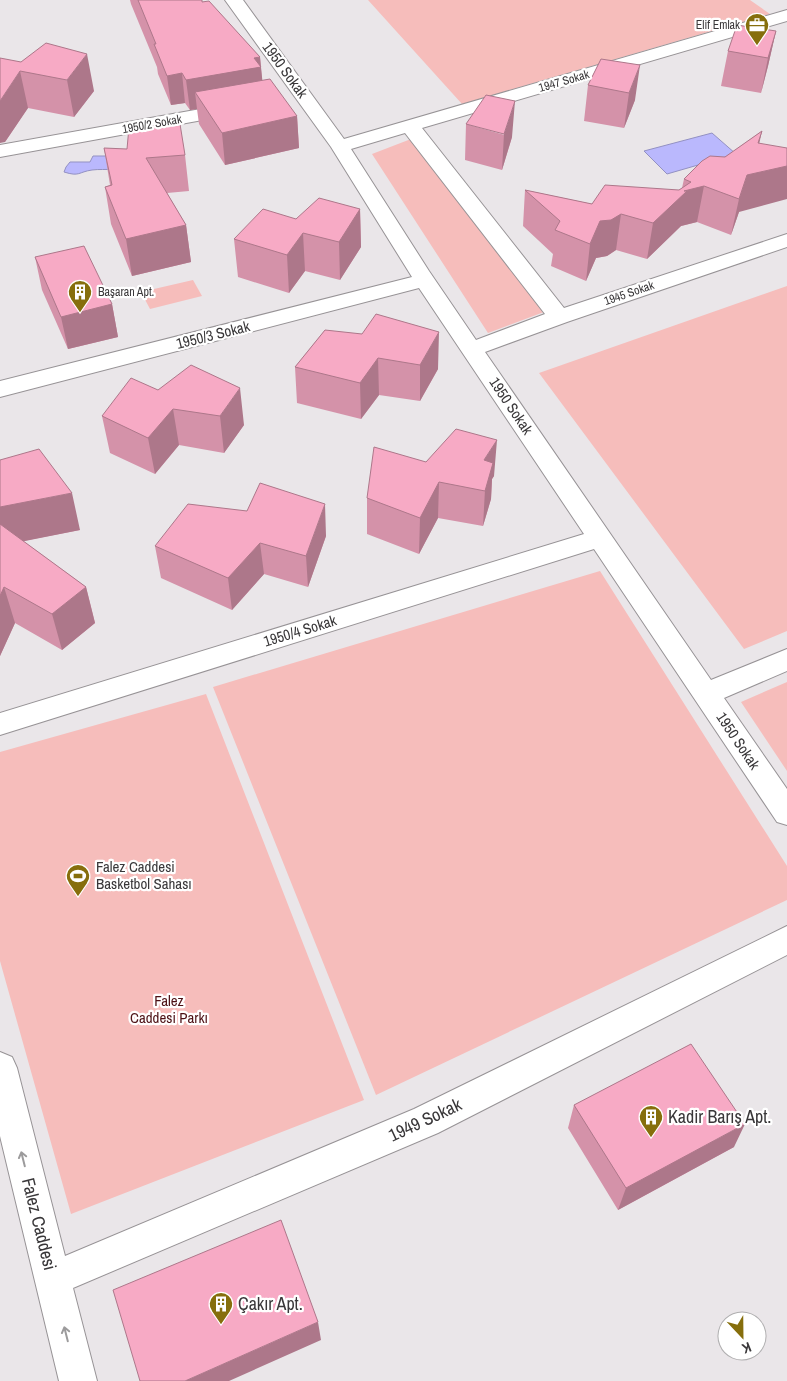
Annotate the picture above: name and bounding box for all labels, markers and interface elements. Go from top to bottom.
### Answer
office icon: Elif Emlak [744,12,770,46]
place label: Elif Emlak [696,17,740,33]
street label: 1950 Sokak [258,37,313,103]
street label: 1947 Sokak [537,66,591,96]
street label: 1950/2 Sokak [121,111,183,137]
street label: 1945 Sokak [602,277,656,309]
building icon: Başaran Apt. [67,279,93,313]
place label: Başaran Apt. [98,284,154,300]
street label: 1950/3 Sokak [174,315,253,354]
street label: 1950 Sokak [485,373,539,439]
street label: 1950/4 Sokak [261,609,340,652]
street label: 1950 Sokak [712,708,766,774]
place label: Falez Caddesi Basketbol Sahası [96,856,192,894]
sports icon: Falez Caddesi Basketbol Sahası [65,863,91,897]
park label: Falez Caddesi Parkı [130,990,208,1028]
street label: 1949 Sokak [384,1091,466,1147]
building icon: Kadir Barış Apt. [638,1104,664,1138]
place label: Kadir Barış Apt. [668,1104,771,1129]
one-way arrow [17,1152,27,1168]
street label: Falez Caddesi [16,1175,63,1273]
building icon: Çakır Apt. [208,1291,234,1325]
place label: Çakır Apt. [238,1291,303,1316]
north arrow [717,1311,767,1361]
one-way arrow [61,1326,70,1342]
text: K [739,1338,754,1358]

